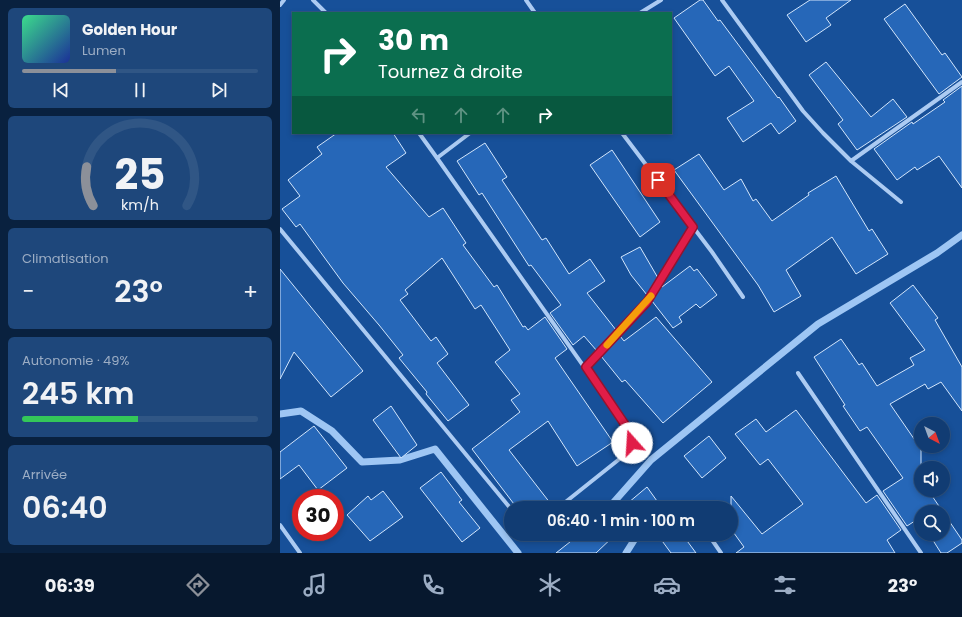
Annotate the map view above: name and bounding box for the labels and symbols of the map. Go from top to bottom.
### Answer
pin [641,163,675,197]
north arrow [914,417,950,453]
position arrow [611,422,653,464]
speed limit sign: 30 [292,489,344,541]

